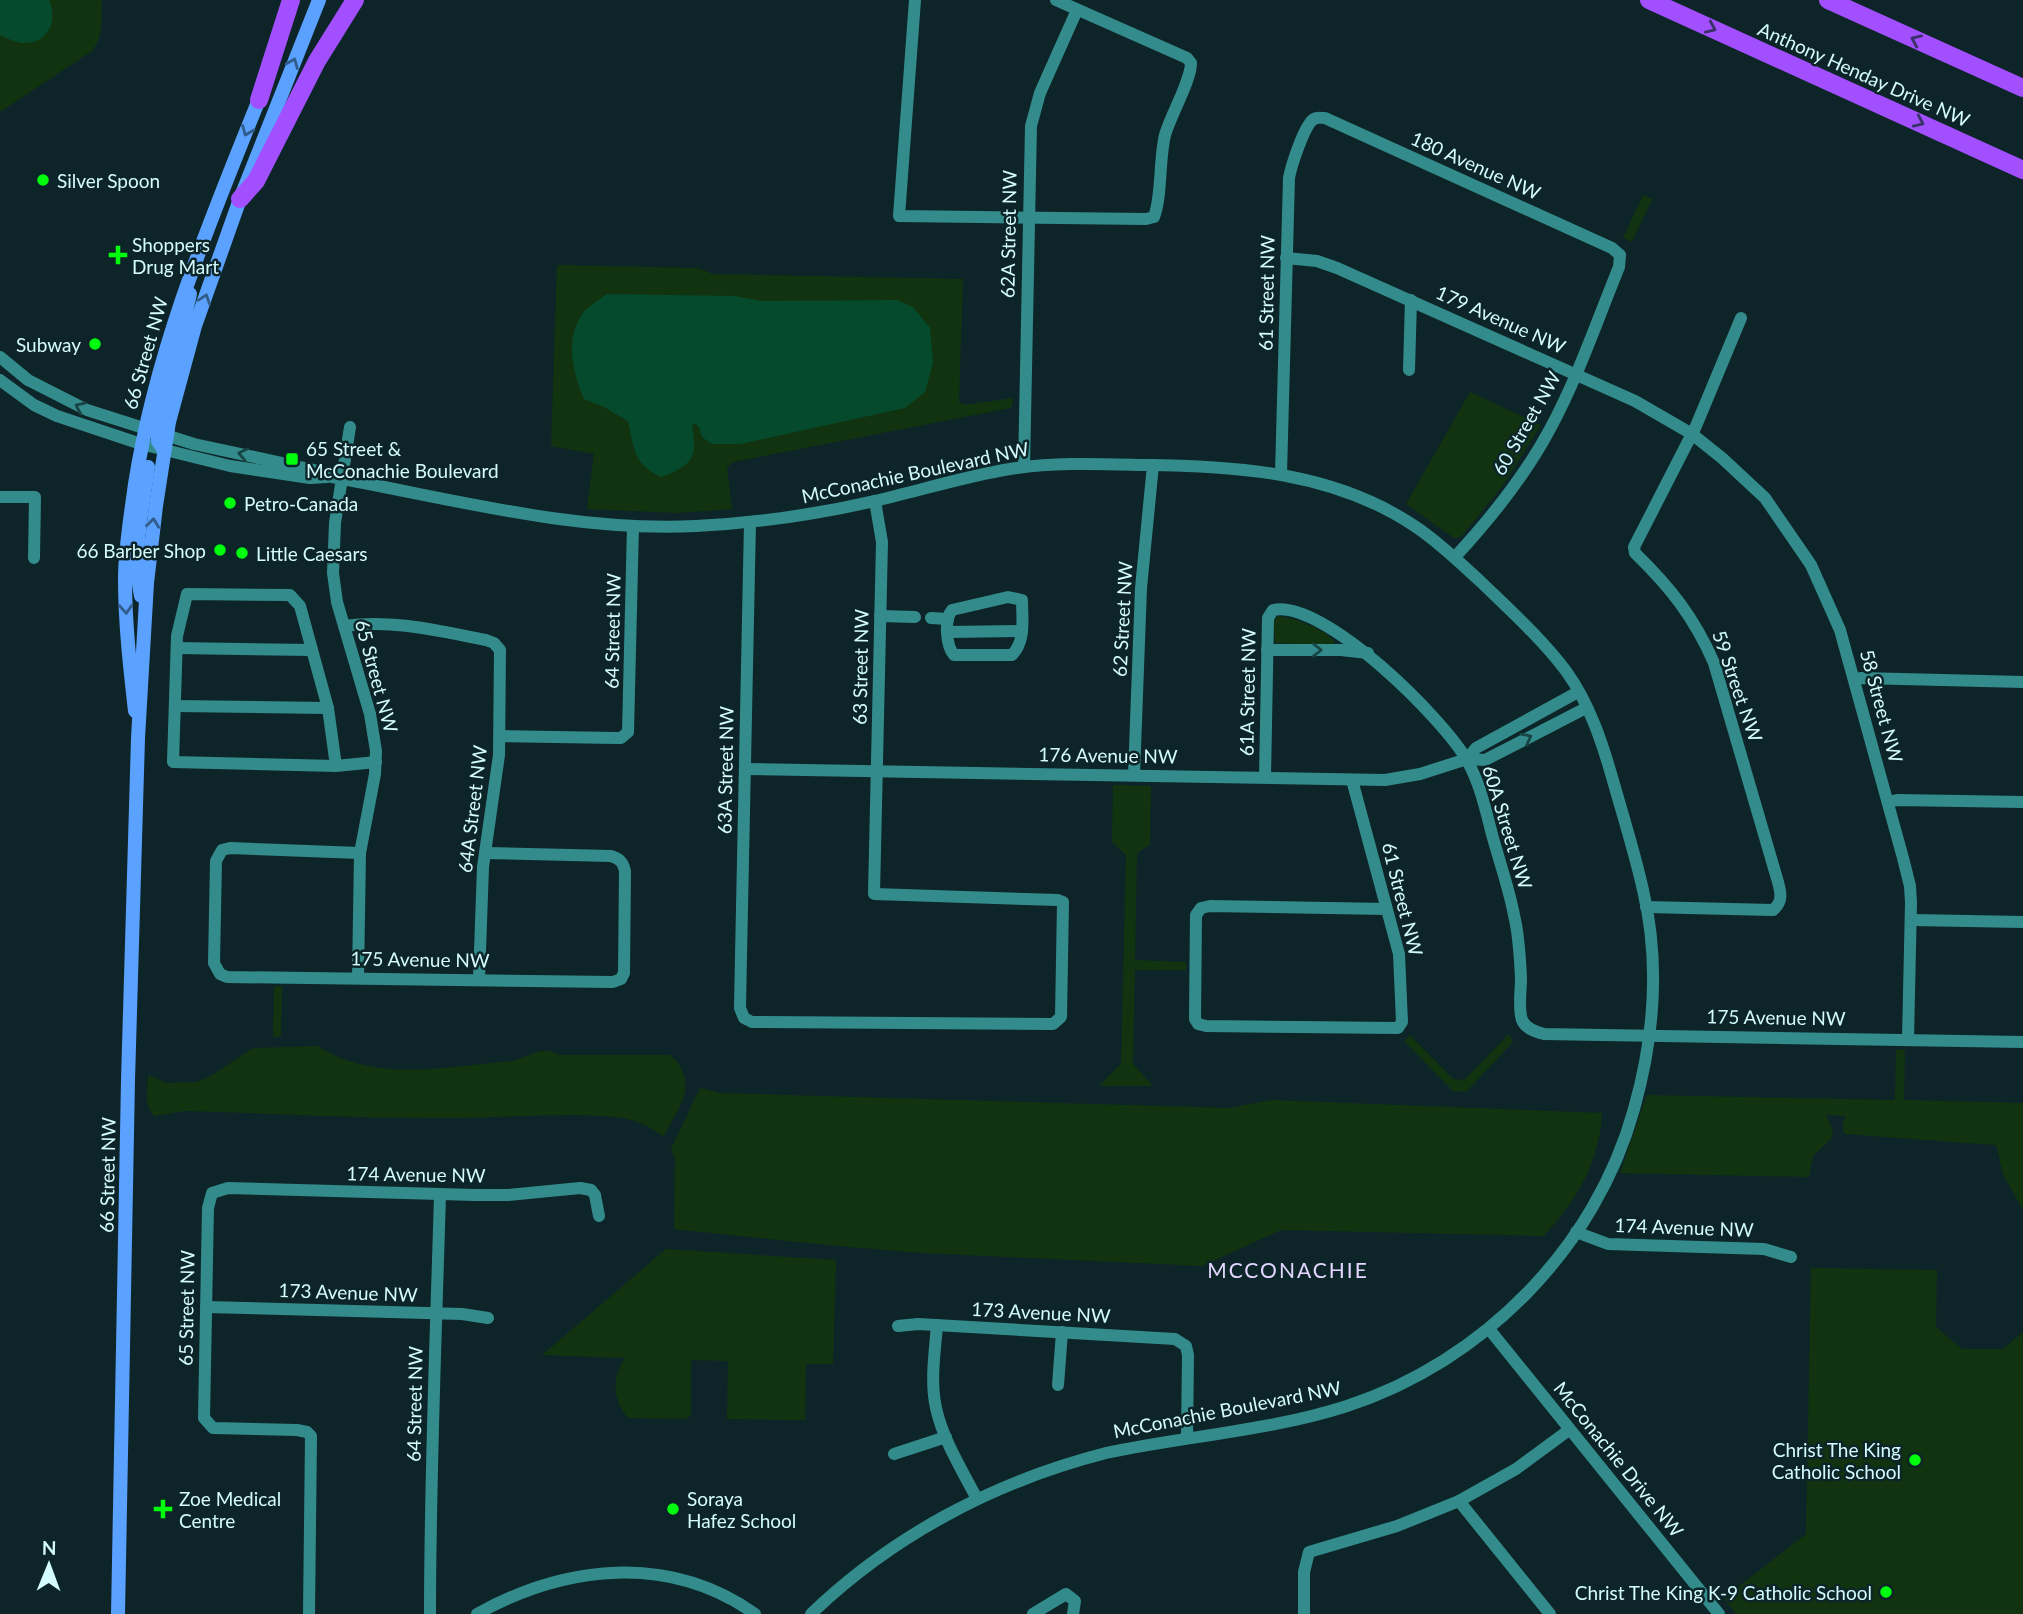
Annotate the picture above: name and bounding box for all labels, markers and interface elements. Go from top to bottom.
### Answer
street label: Anthony Henday Drive NW [1755,17,1974,131]
one-way arrow [1704,20,1717,34]
one-way arrow [1911,34,1923,48]
one-way arrow [285,58,299,70]
one-way arrow [1911,114,1924,128]
one-way arrow [241,125,255,137]
street label: 180 Avenue NW [1408,126,1545,204]
place label: Silver Spoon [57,169,160,192]
street label: 62A Street NW [995,169,1021,298]
marker: Silver Spoon [35,172,51,188]
place label: Shoppers Drug Mart [132,233,219,278]
street label: 61 Street NW [1253,234,1279,351]
marker: Shoppers Drug Mart [110,247,126,263]
street label: 179 Avenue NW [1433,280,1570,358]
one-way arrow [197,293,211,305]
street label: 66 Street NW [118,294,172,412]
place label: Subway [16,333,81,356]
marker: Subway [87,336,103,352]
street label: 60 Street NW [1487,367,1565,479]
one-way arrow [74,401,87,415]
place label: 65 Street & McConachie Boulevard [306,437,499,482]
street label: McConachie Boulevard NW [799,437,1031,507]
one-way arrow [237,448,249,463]
marker: 65 Street & McConachie Boulevard [284,451,300,467]
place label: Petro-Canada [244,492,358,515]
marker: Petro-Canada [222,495,238,511]
one-way arrow [146,517,161,529]
place label: 66 Barber Shop [76,539,206,562]
marker: 66 Barber Shop [212,542,228,558]
place label: Little Caesars [256,542,368,565]
marker: Little Caesars [234,545,250,561]
street label: 62 Street NW [1107,560,1137,678]
street label: 64 Street NW [599,572,625,689]
one-way arrow [119,604,134,615]
street label: 63 Street NW [847,608,873,725]
street label: 65 Street NW [351,617,403,735]
street label: 61A Street NW [1234,627,1260,756]
street label: 59 Street NW [1708,627,1768,745]
one-way arrow [1313,642,1323,658]
street label: 58 Street NW [1856,647,1908,765]
street label: 63A Street NW [712,705,738,834]
one-way arrow [1520,732,1533,746]
street label: 176 Avenue NW [1038,742,1178,768]
street label: 64A Street NW [453,744,491,874]
street label: 60A Street NW [1478,762,1538,892]
street label: 61 Street NW [1378,840,1428,958]
street label: 175 Avenue NW [350,946,490,972]
street label: 175 Avenue NW [1706,1004,1846,1030]
street label: 66 Street NW [94,1116,120,1233]
street label: 174 Avenue NW [346,1161,486,1187]
street label: 174 Avenue NW [1614,1213,1754,1241]
street label: 65 Street NW [173,1249,199,1366]
district label: MCCONACHIE [1207,1257,1369,1282]
street label: 173 Avenue NW [278,1278,418,1306]
street label: 173 Avenue NW [971,1297,1111,1327]
street label: 64 Street NW [401,1345,427,1462]
street label: McConachie Boulevard NW [1111,1376,1343,1442]
street label: McConachie Drive NW [1549,1377,1689,1541]
place label: Christ The King Catholic School [1772,1438,1901,1483]
marker: Christ The King Catholic School [1907,1452,1923,1468]
place label: Zoe Medical Centre [179,1487,281,1532]
place label: Soraya Hafez School [687,1487,796,1532]
marker: Zoe Medical Centre [153,1499,173,1519]
marker: Soraya Hafez School [665,1501,681,1517]
north arrow [14,1530,84,1600]
text: N [42,1536,57,1559]
place label: Christ The King K-9 Catholic School [1575,1581,1872,1604]
marker: Christ The King K-9 Catholic School [1878,1584,1894,1600]

